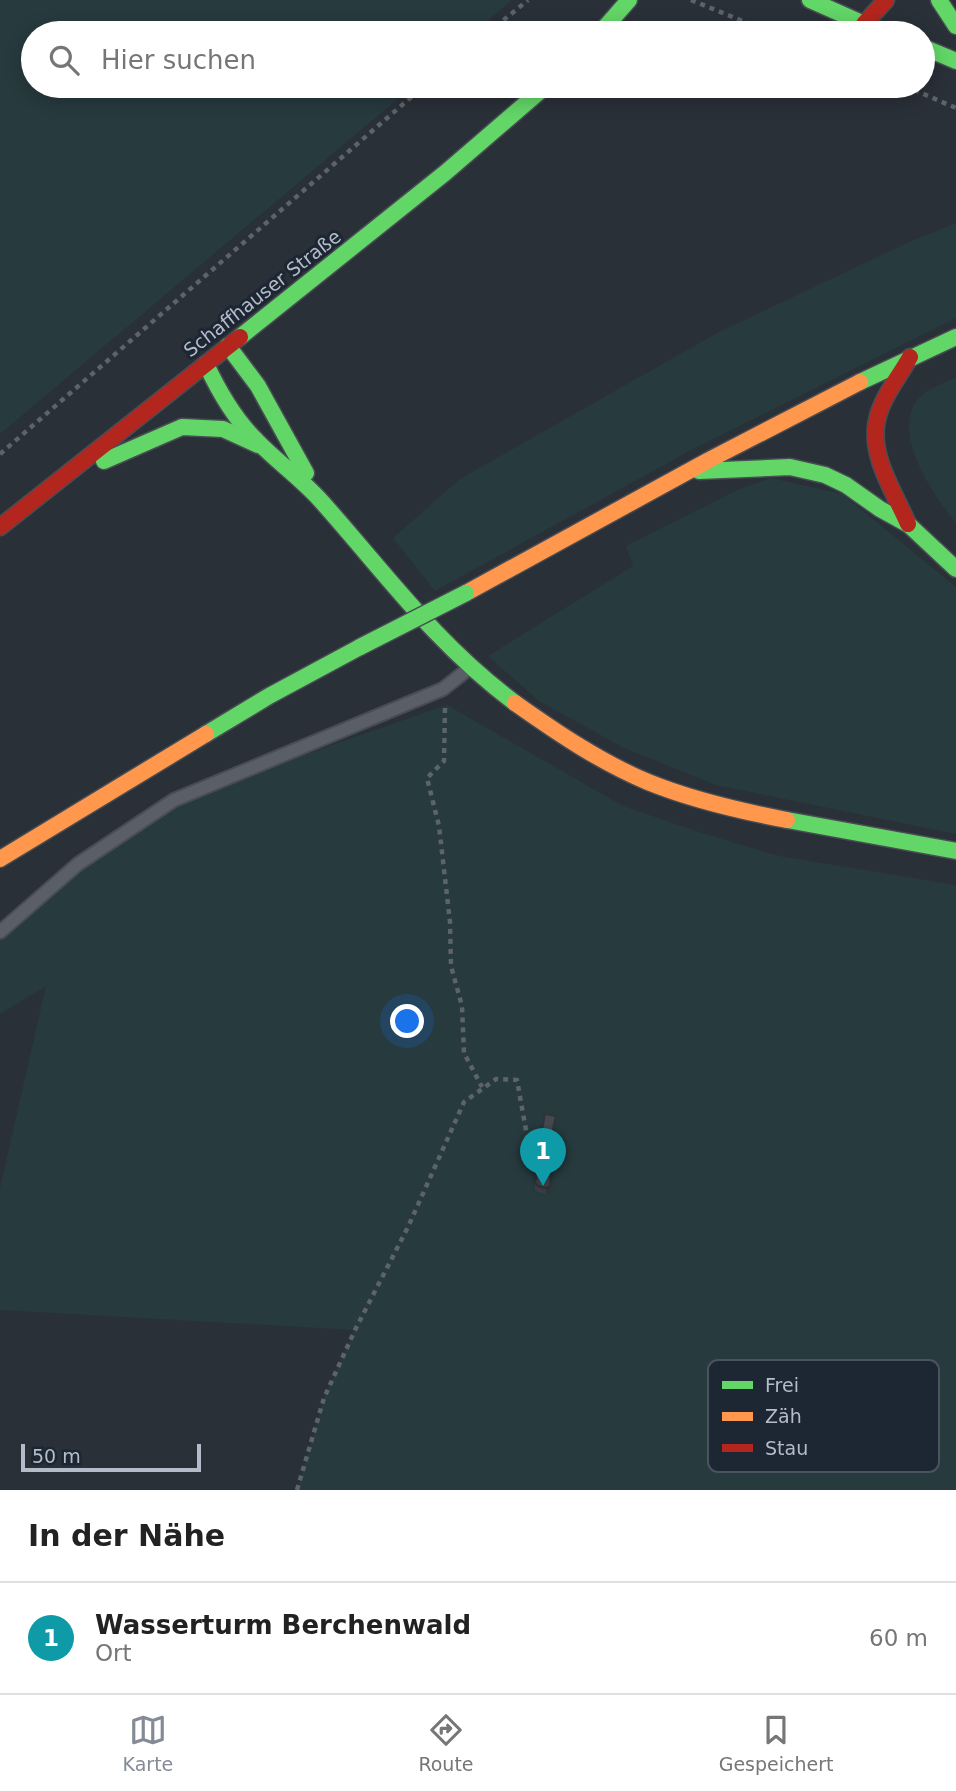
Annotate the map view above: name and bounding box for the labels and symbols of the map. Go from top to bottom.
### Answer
street label: Schaffhauser Straße [179,225,345,361]
your location [390,1004,424,1038]
pin: 1 [520,1128,566,1186]
legend [708,1360,939,1472]
text: Frei [765,1374,799,1396]
text: Zäh [765,1405,802,1427]
text: Stau [765,1437,808,1459]
scale bar [21,1441,201,1473]

